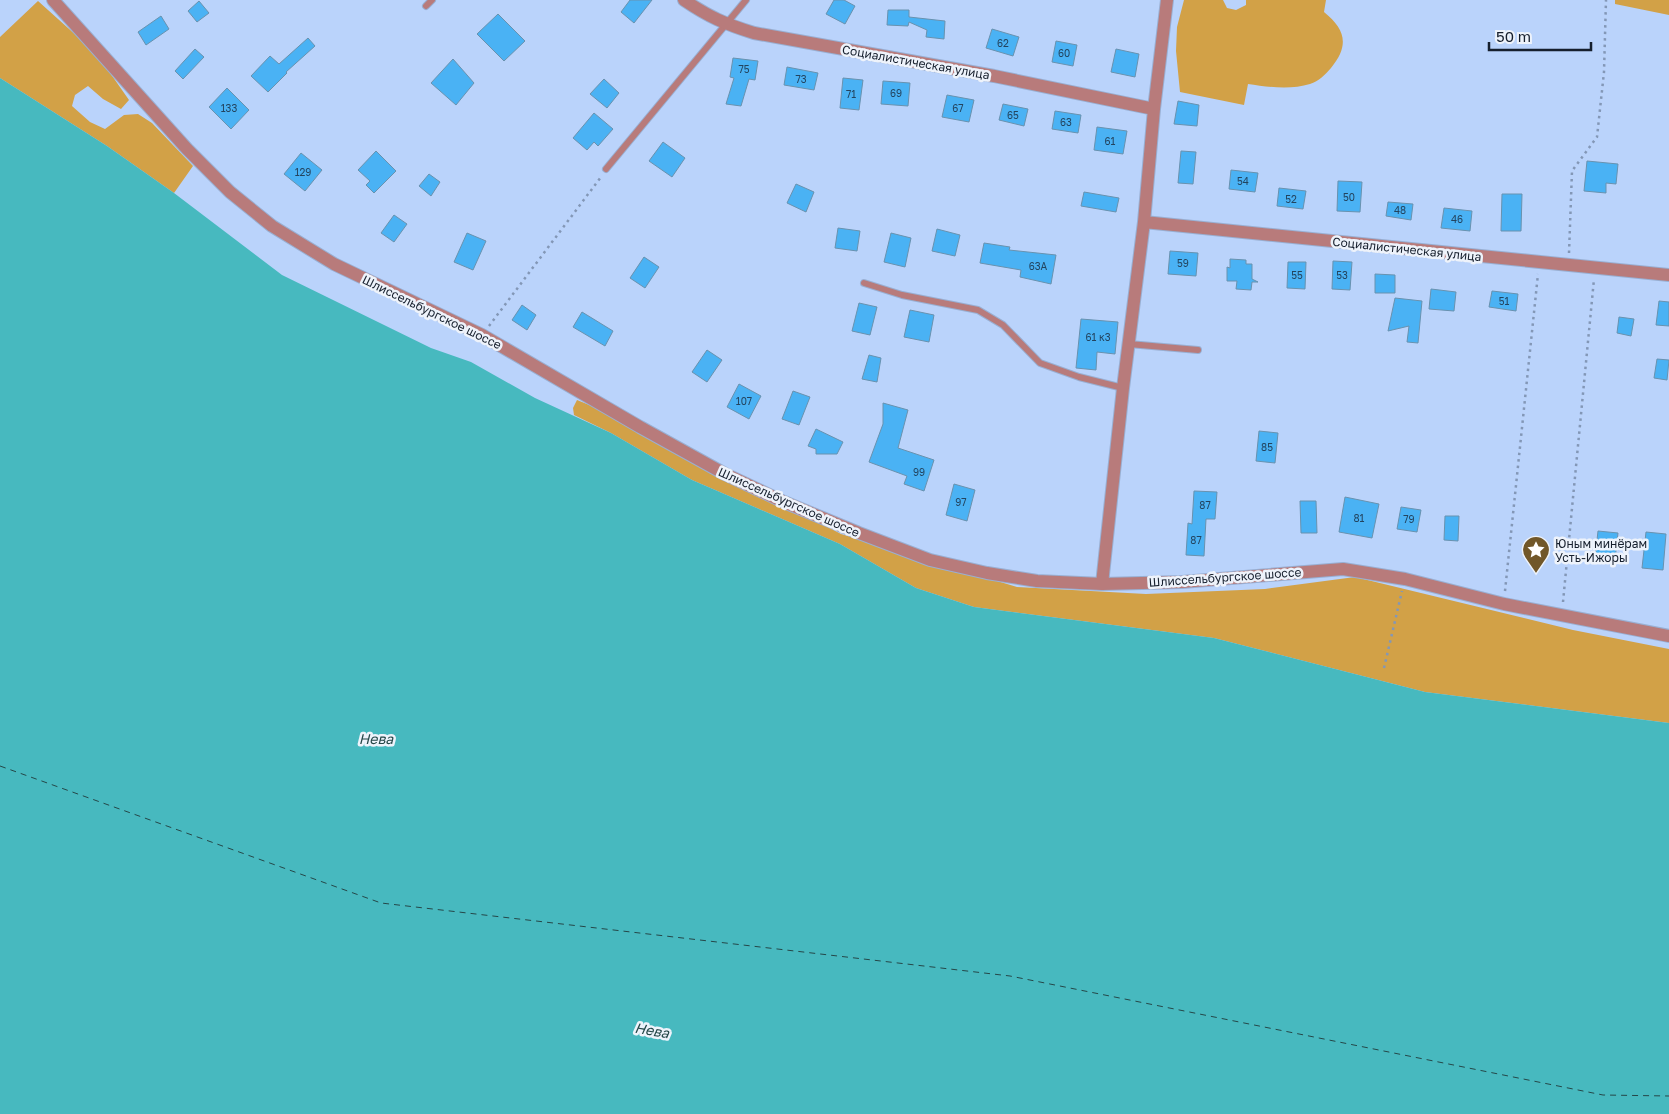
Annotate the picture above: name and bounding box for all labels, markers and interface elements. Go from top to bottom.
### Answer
scale bar [1489,20,1592,52]
text: 50 m [1496,27,1531,45]
house number: 62 [997,37,1009,49]
street label: Социалистическая улица [841,42,991,82]
house number: 60 [1058,47,1070,59]
house number: 75 [738,63,750,75]
house number: 73 [795,73,807,85]
house number: 69 [890,87,902,99]
house number: 71 [846,88,856,100]
house number: 133 [221,102,237,114]
house number: 67 [952,102,964,114]
house number: 65 [1007,109,1019,121]
house number: 63 [1060,116,1072,128]
house number: 61 [1105,135,1116,147]
house number: 129 [295,166,311,178]
house number: 54 [1237,175,1249,187]
house number: 50 [1343,191,1355,203]
house number: 52 [1285,193,1297,205]
house number: 48 [1394,204,1406,216]
house number: 46 [1451,213,1463,225]
street label: Социалистическая улица [1332,234,1482,264]
house number: 59 [1177,257,1189,269]
house number: 63А [1029,260,1048,272]
house number: 55 [1291,269,1303,281]
house number: 53 [1336,269,1348,281]
street label: Шлиссельбургское шоссе [360,272,504,352]
house number: 51 [1499,295,1509,307]
house number: 61 к3 [1086,331,1111,343]
house number: 107 [736,395,752,407]
house number: 85 [1261,441,1273,453]
street label: Шлиссельбургское шоссе [716,464,862,540]
house number: 99 [913,466,925,478]
house number: 97 [955,496,967,508]
house number: 87 [1199,499,1211,511]
house number: 81 [1354,512,1365,524]
house number: 79 [1403,513,1415,525]
house number: 87 [1190,534,1202,546]
place icon: Юным минёрам Усть-Ижоры [1521,535,1551,574]
place label: Юным минёрам Усть-Ижоры [1555,536,1647,565]
street label: Шлиссельбургское шоссе [1148,564,1302,590]
water label: Нева [359,730,394,747]
water label: Нева [633,1019,672,1042]

